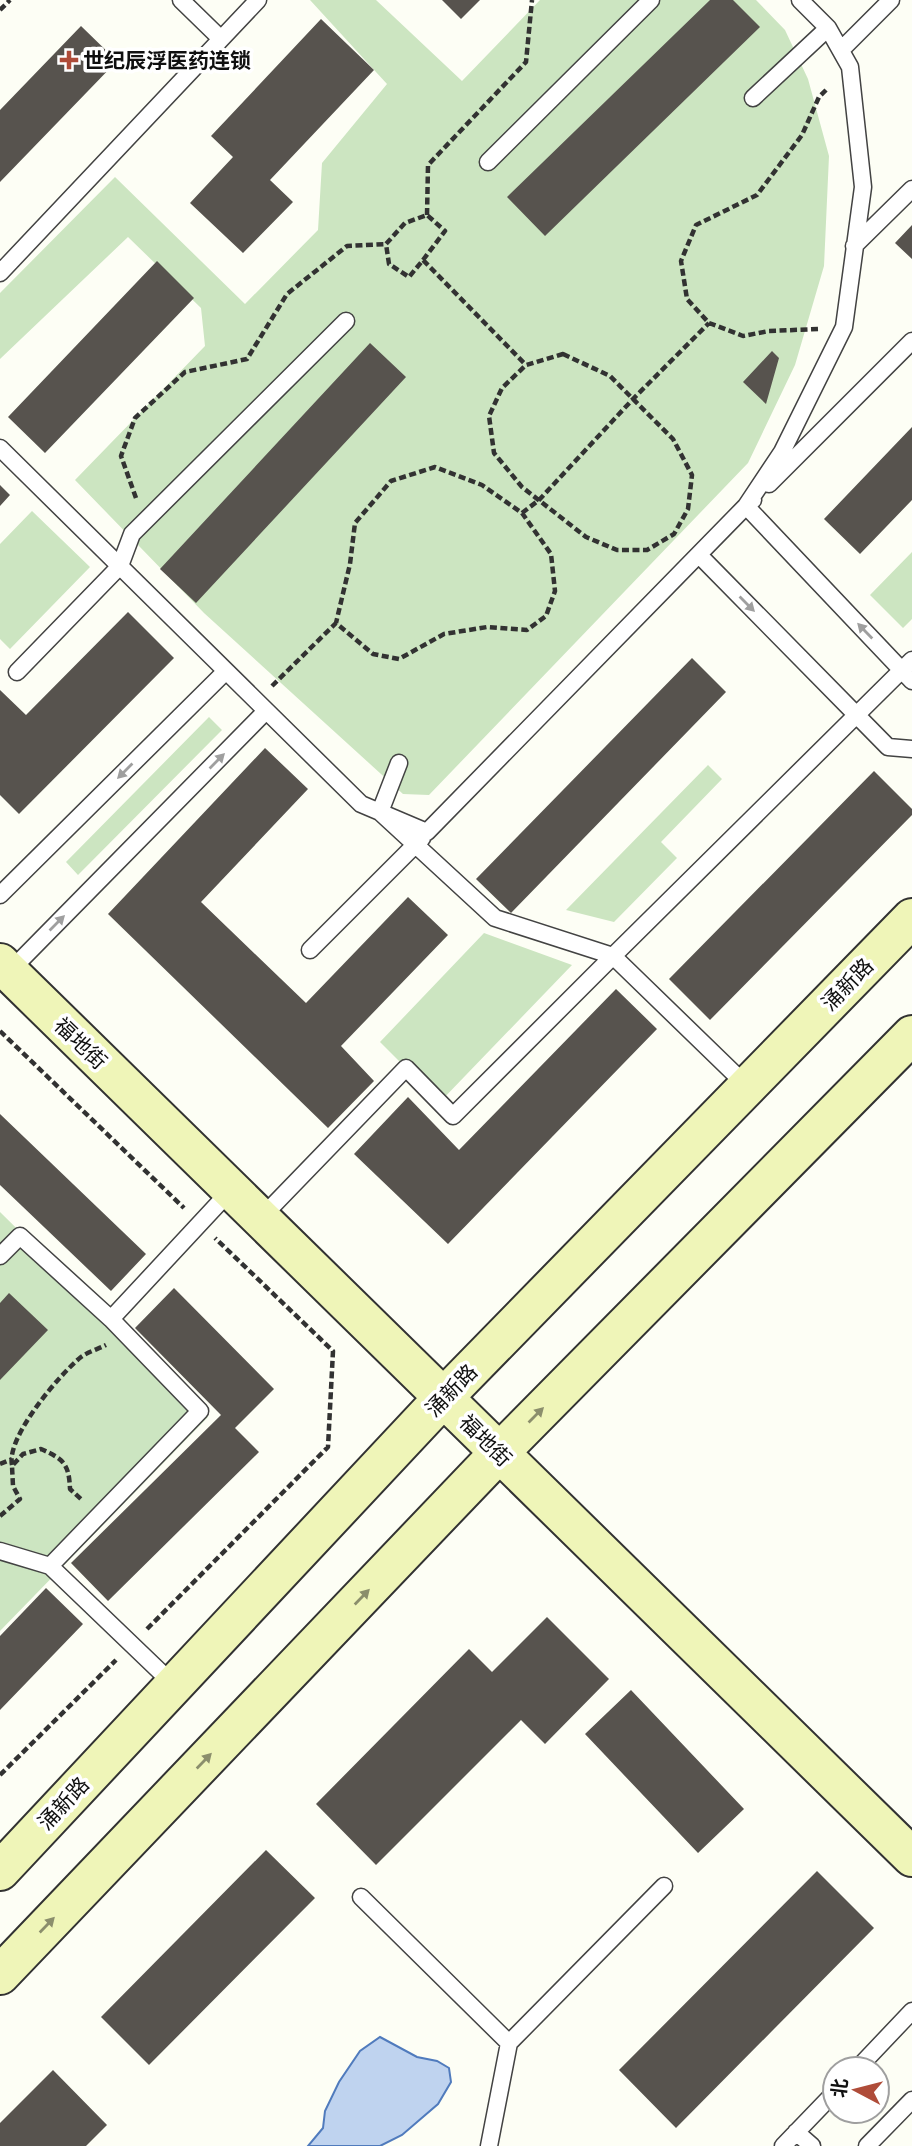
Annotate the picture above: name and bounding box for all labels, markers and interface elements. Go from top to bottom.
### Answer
place label: 世纪辰浮医药连锁 [83,46,251,74]
marker: 世纪辰浮医药连锁 [61,52,77,68]
one-way arrow [738,595,754,612]
one-way arrow [857,622,873,640]
one-way arrow [208,753,225,770]
one-way arrow [117,762,134,779]
one-way arrow [48,915,65,932]
street label: 涌新路 [815,952,879,1016]
street label: 福地街 [49,1011,113,1075]
street label: 涌新路 [419,1358,483,1422]
one-way arrow [528,1407,544,1424]
street label: 福地街 [454,1408,518,1472]
one-way arrow [353,1588,370,1605]
one-way arrow [196,1753,212,1770]
street label: 涌新路 [31,1770,95,1836]
one-way arrow [39,1917,56,1934]
north arrow [821,2055,891,2125]
text: 北 [825,2077,852,2099]

